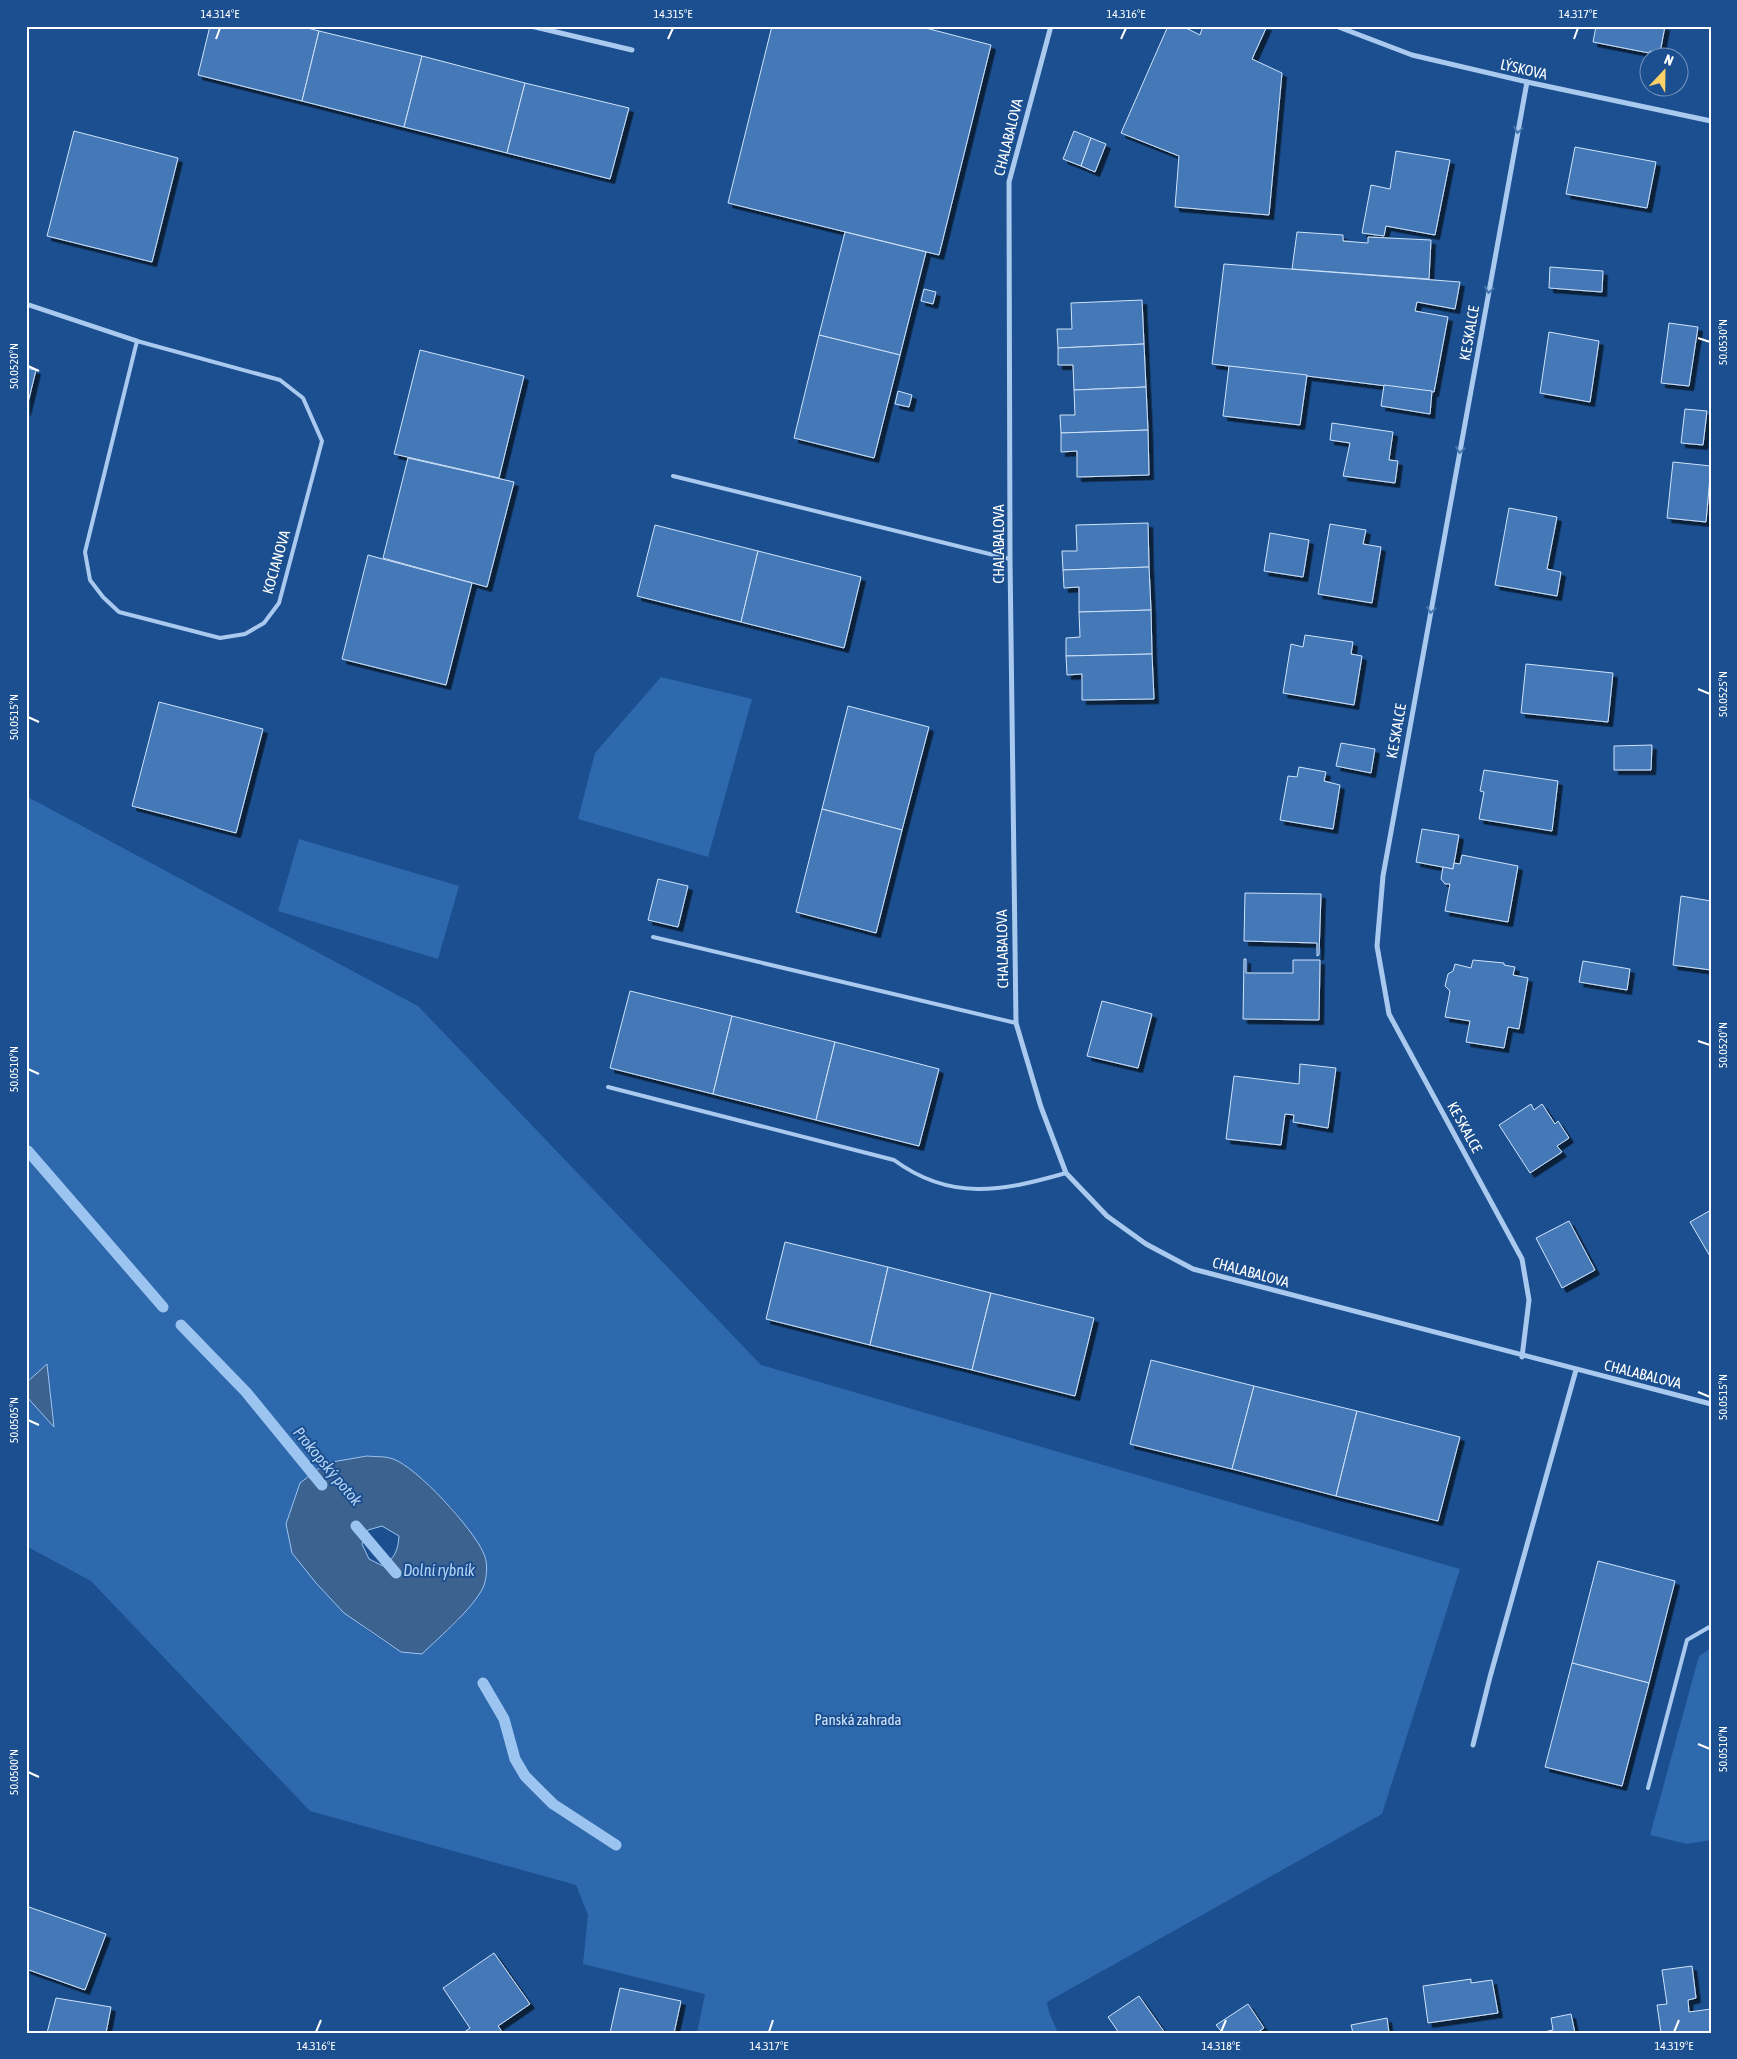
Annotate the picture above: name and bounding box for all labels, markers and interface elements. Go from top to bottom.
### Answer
text: 14.314°E [201,7,239,21]
text: 14.315°E [654,7,692,21]
text: 14.316°E [1107,7,1145,21]
text: 14.317°E [1559,7,1597,21]
north arrow [1640,48,1690,98]
text: N [1662,51,1676,69]
street label: LÝSKOVA [1499,55,1550,83]
street label: CHALABALOVA [990,96,1026,177]
one-way arrow [1513,126,1524,135]
one-way arrow [1484,286,1495,295]
street label: KE SKALCE [1456,304,1482,362]
text: 50.0530°N [1716,319,1730,365]
text: 50.0520°N [7,343,21,389]
one-way arrow [1455,446,1465,454]
street label: CHALABALOVA [990,504,1007,583]
street label: KOCIANOVA [259,528,293,596]
one-way arrow [1426,606,1436,614]
text: 50.0525°N [1716,671,1730,717]
text: 50.0515°N [7,694,21,740]
street label: KE SKALCE [1383,702,1409,760]
street label: CHALABALOVA [993,909,1011,989]
text: 50.0520°N [1716,1022,1730,1068]
text: 50.0510°N [7,1046,21,1092]
street label: KE SKALCE [1444,1099,1486,1156]
street label: CHALABALOVA [1211,1254,1292,1291]
street label: CHALABALOVA [1603,1356,1684,1392]
text: 50.0515°N [1716,1374,1730,1420]
text: 50.0505°N [7,1397,21,1443]
water label: Prokopský potok [289,1423,367,1510]
water label: Dolní rybník [403,1561,476,1580]
park label: Panská zahrada [814,1711,902,1728]
text: 50.0510°N [1716,1726,1730,1772]
text: 50.0500°N [7,1749,21,1795]
text: 14.316°E [297,2039,335,2053]
text: 14.317°E [750,2039,788,2053]
text: 14.318°E [1202,2039,1240,2053]
text: 14.319°E [1655,2039,1693,2053]

